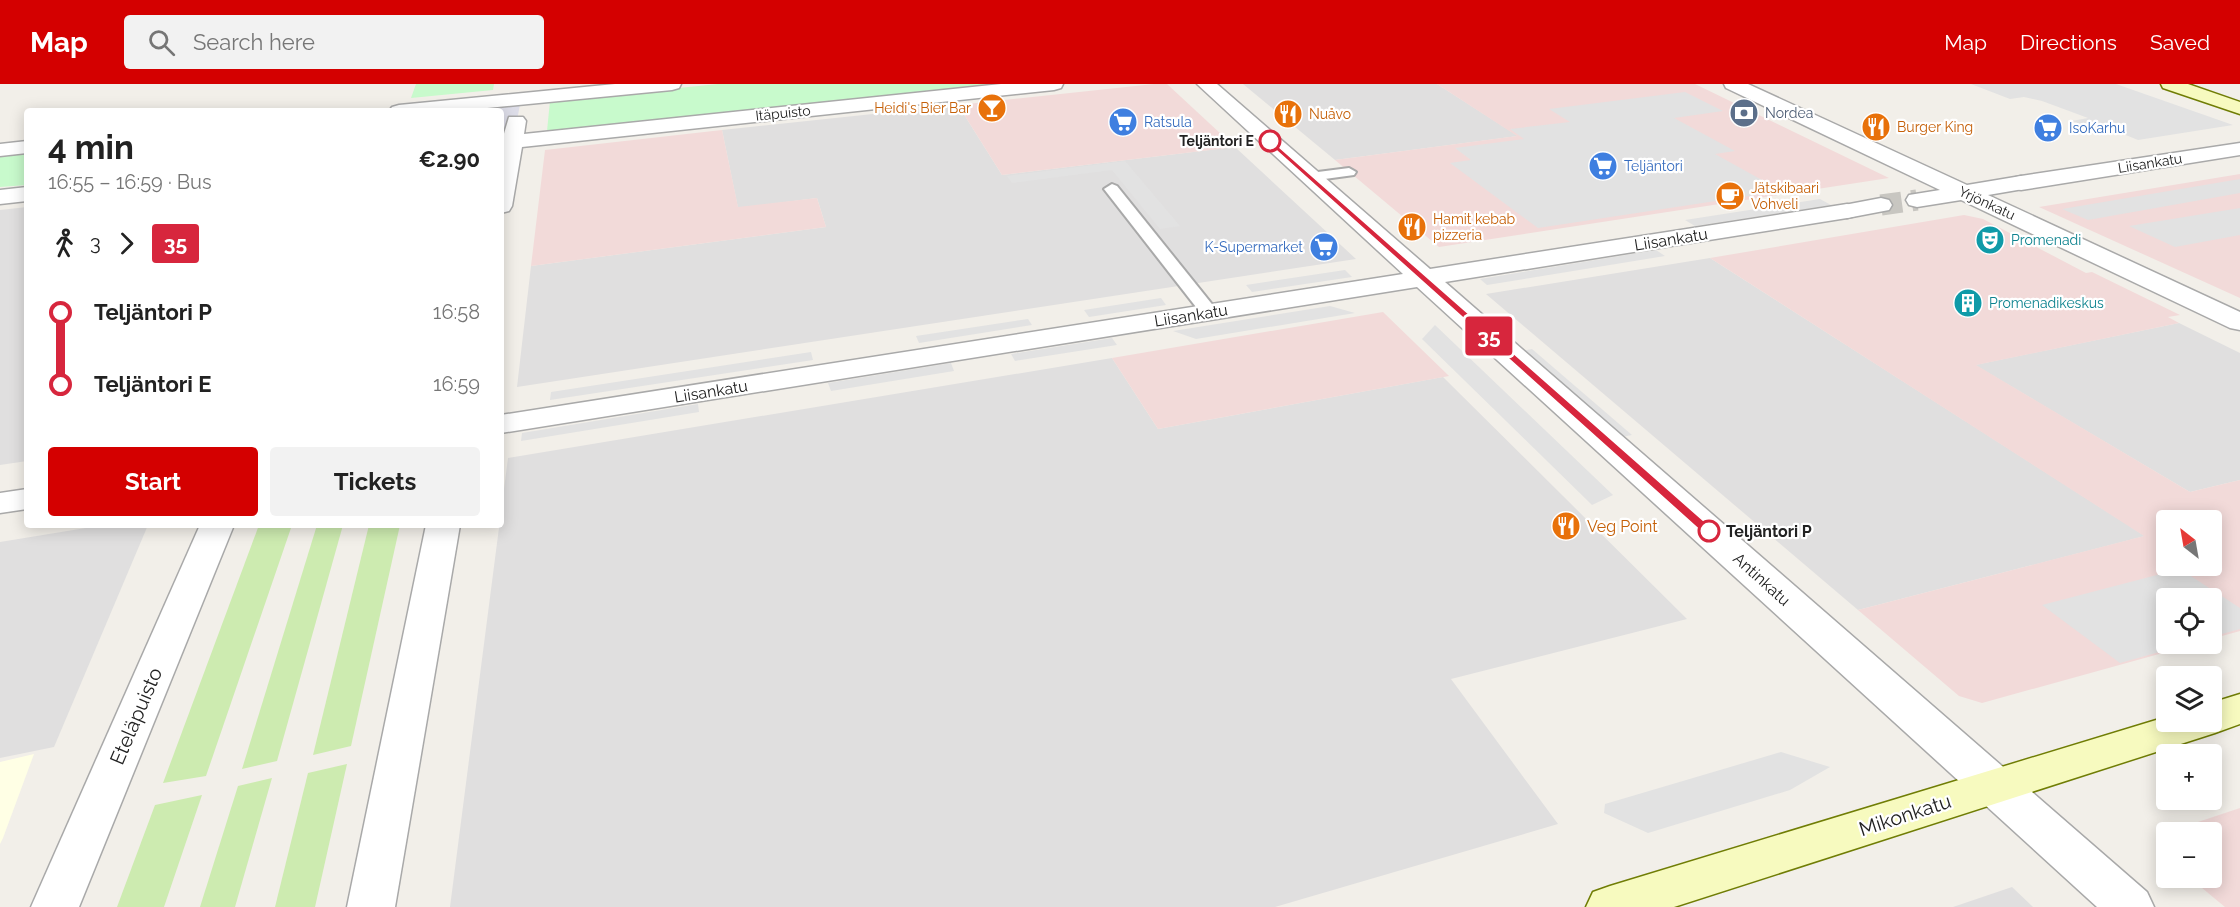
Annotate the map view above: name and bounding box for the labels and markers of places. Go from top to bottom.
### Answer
bar icon: Heidi's Bier Bar [976,92,1008,124]
bank icon: Nordea [1728,97,1760,129]
restaurant icon: Nuåvo [1272,98,1304,130]
place label: Heidi's Bier Bar [874,100,971,116]
place label: Nordea [1765,105,1813,121]
supermarket icon: Ratsula [1107,106,1139,138]
place label: Nuåvo [1309,106,1351,122]
restaurant icon: Burger King [1860,111,1892,143]
supermarket icon: IsoKarhu [2032,112,2064,144]
place label: Ratsula [1144,114,1192,130]
place label: Burger King [1897,119,1973,135]
place label: IsoKarhu [2069,120,2125,136]
marker: Teljäntori E [1259,130,1281,152]
place label: Teljäntori E [1179,133,1254,149]
supermarket icon: Teljäntori [1587,150,1619,182]
place label: Teljäntori [1624,158,1683,174]
cafe icon: Jätskibaari Vohveli [1714,180,1746,212]
place label: Jätskibaari Vohveli [1751,180,1819,212]
restaurant icon: Hamit kebab pizzeria [1396,211,1428,243]
place label: Hamit kebab pizzeria [1433,211,1516,243]
theatre icon: Promenadi [1974,224,2006,256]
supermarket icon: K-Supermarket [1308,231,1340,263]
place label: Promenadi [2011,232,2081,248]
place label: K-Supermarket [1204,239,1303,255]
building icon: Promenadikeskus [1952,287,1984,319]
place label: Promenadikeskus [1989,295,2104,311]
restaurant icon: Veg Point [1550,510,1582,542]
place label: Veg Point [1587,517,1658,536]
marker: Teljäntori P [1698,520,1720,542]
place label: Teljäntori P [1726,522,1812,541]

